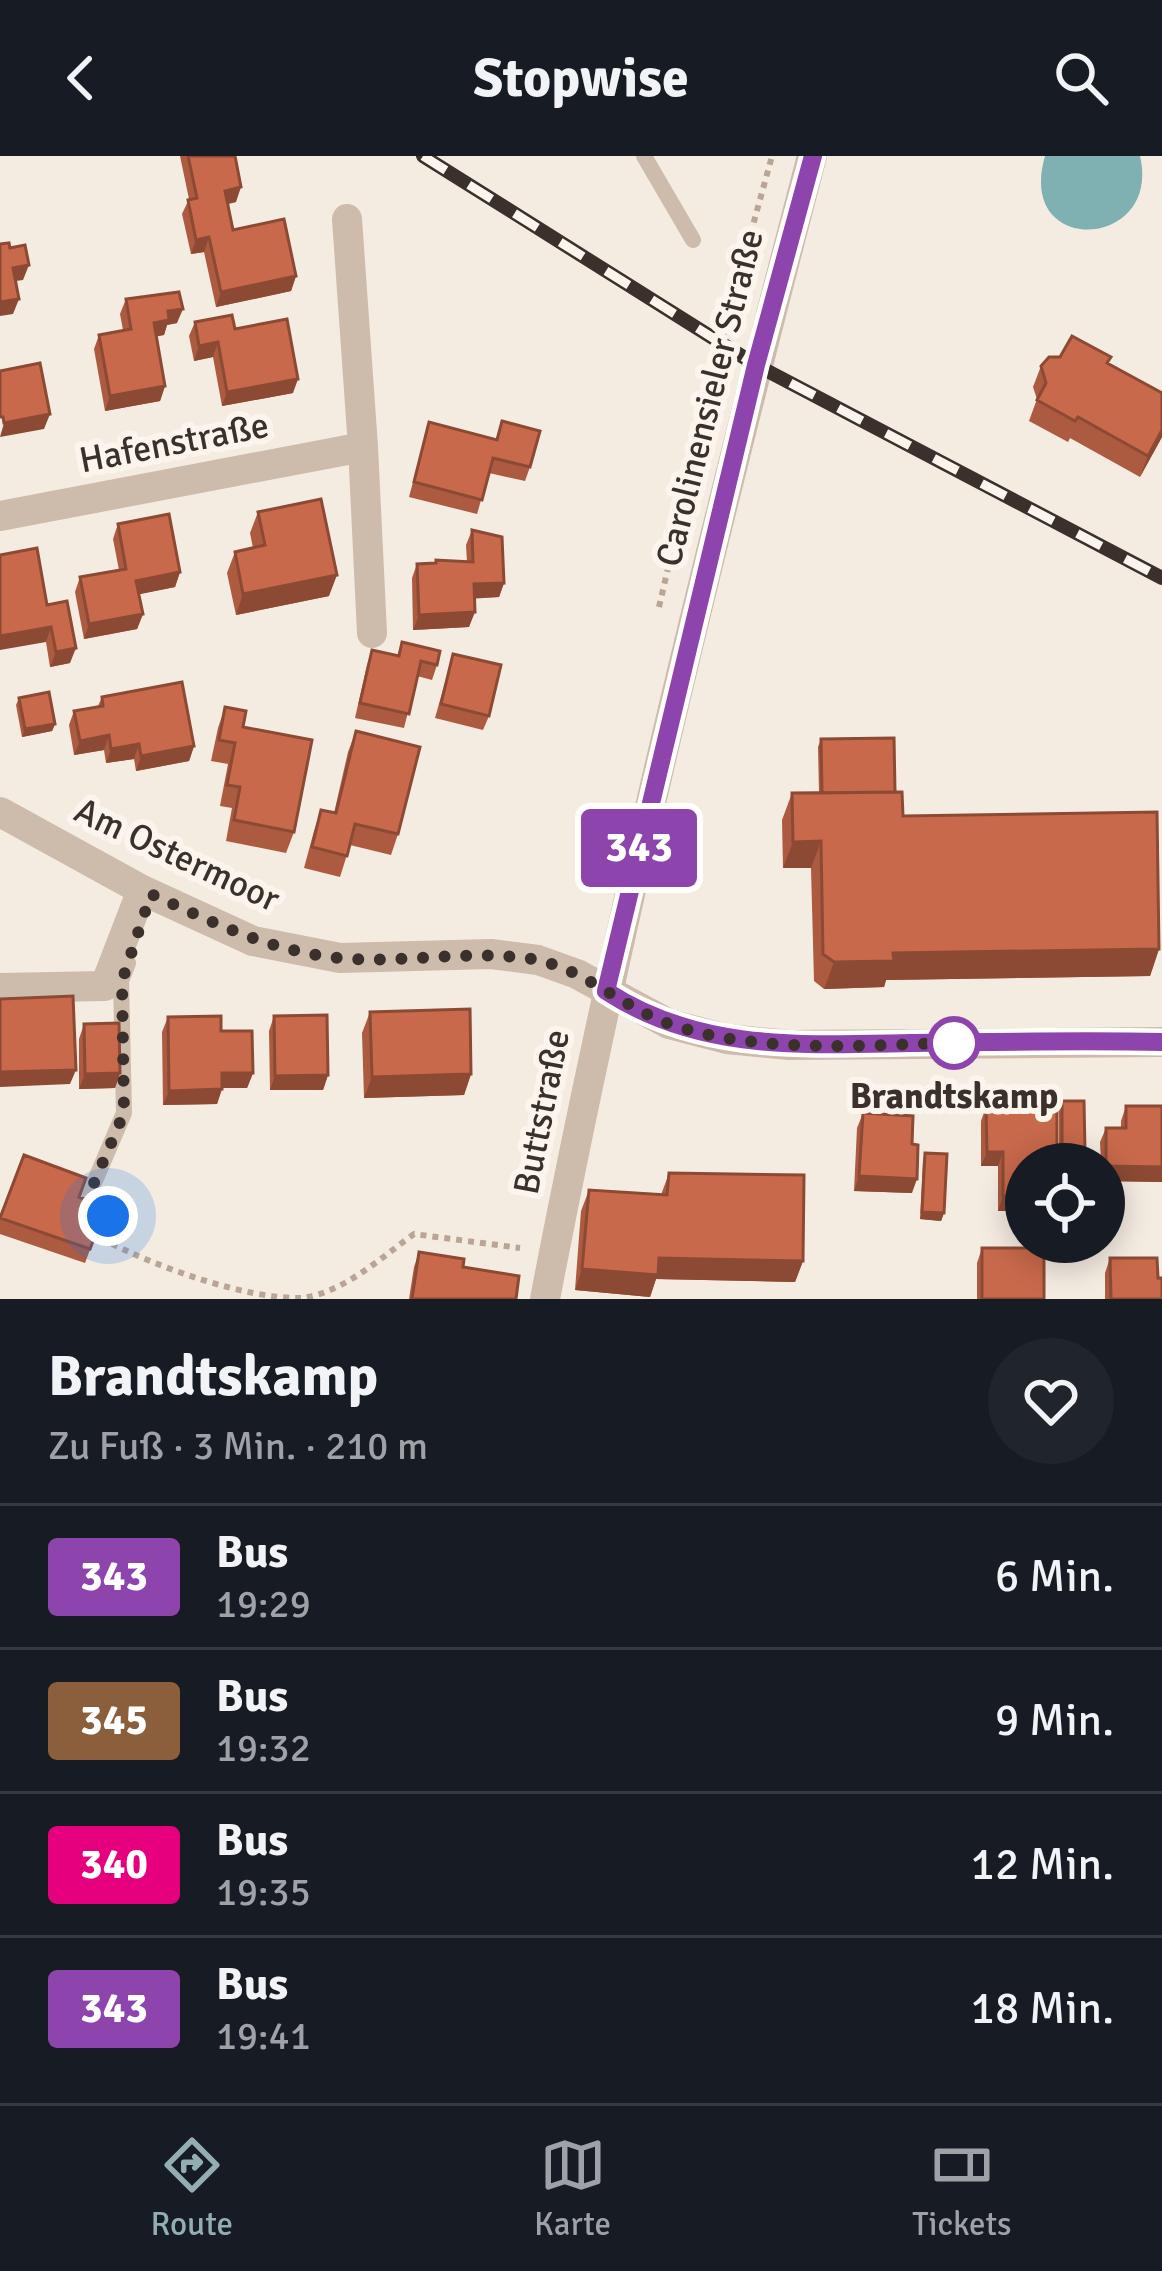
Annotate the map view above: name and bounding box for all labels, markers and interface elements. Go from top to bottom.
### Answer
icon: back [48,45,114,111]
text: Stopwise [473,45,689,112]
icon: search [1048,45,1114,111]
street label: Carolinensieler Straße [646,225,774,571]
street label: Hafenstraße [75,403,273,483]
street label: Am Ostermoor [67,788,287,922]
line badge: 343 [570,809,708,887]
text: 343 [605,822,673,873]
marker: Brandtskamp [929,1018,979,1068]
street label: Buttstraße [504,1026,580,1198]
place label: Brandtskamp [850,1074,1058,1119]
map controls [1005,1143,1125,1263]
button: locate [1005,1143,1125,1263]
your location [78,1186,138,1246]
button: heart [988,1338,1114,1464]
text: Brandtskamp [48,1341,378,1412]
text: Zu Fuß · 3 Min. · 210 m [48,1422,428,1470]
text: Bus [216,1525,288,1580]
text: 6 Min. [995,1549,1114,1604]
text: 343 [80,1551,148,1602]
text: 19:29 [216,1580,311,1628]
text: Bus [216,1669,288,1724]
text: 9 Min. [995,1693,1114,1748]
text: 345 [80,1695,148,1746]
text: 19:32 [216,1724,311,1772]
text: Bus [216,1813,288,1868]
text: 12 Min. [971,1837,1114,1892]
text: 340 [80,1839,148,1890]
text: 19:35 [216,1868,311,1916]
text: Bus [216,1957,288,2012]
text: 18 Min. [971,1981,1114,2036]
text: 343 [80,1983,148,2034]
text: 19:41 [216,2012,311,2060]
tab: Route [151,2132,233,2245]
tab: Karte [534,2132,611,2245]
tab: Tickets [912,2132,1011,2245]

